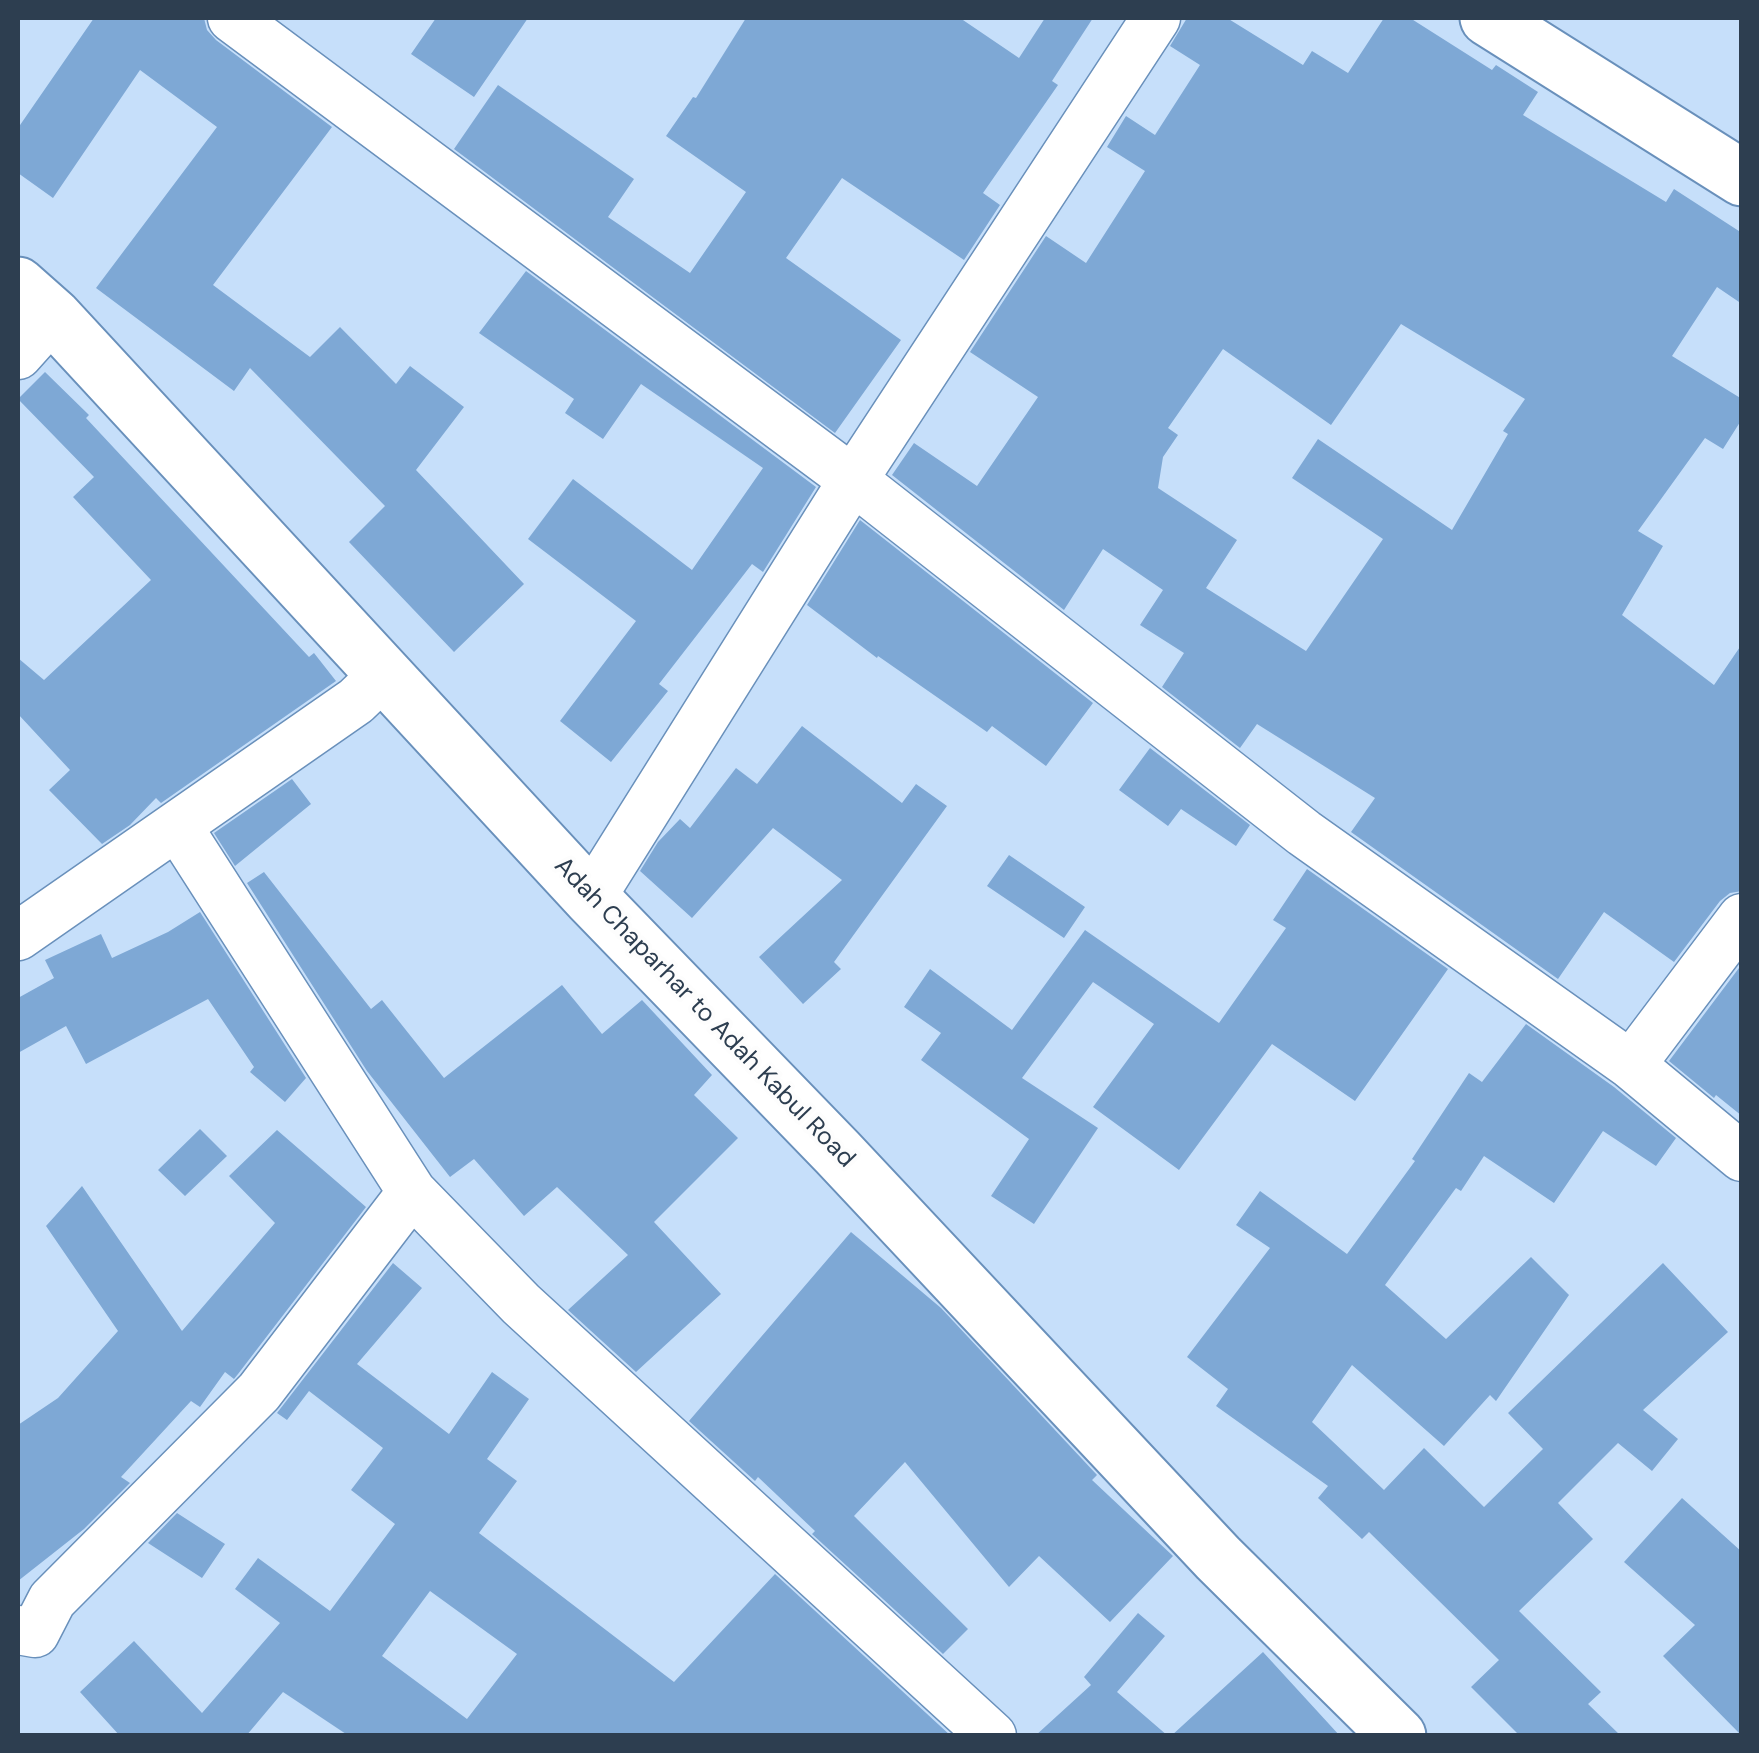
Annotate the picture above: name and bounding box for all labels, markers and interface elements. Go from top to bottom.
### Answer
street label: Adah Chaparhar to Adah Kabul Road [547,852,861,1174]

